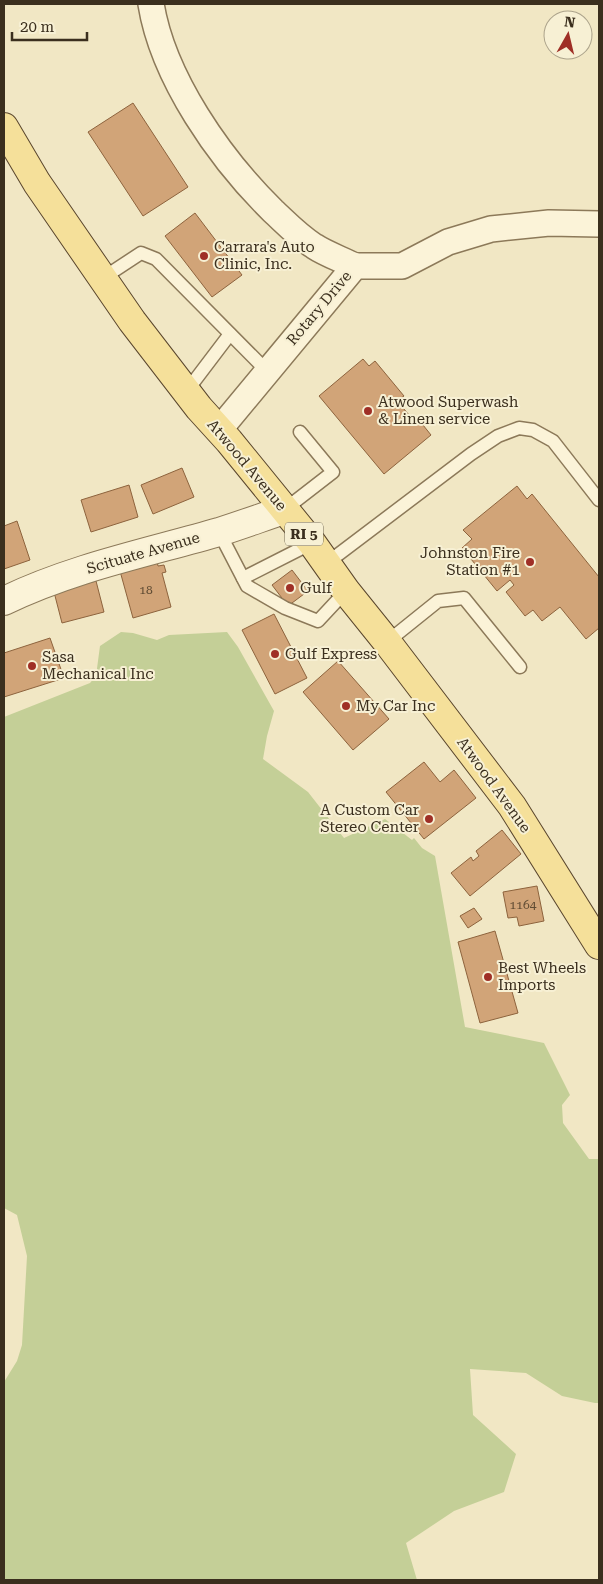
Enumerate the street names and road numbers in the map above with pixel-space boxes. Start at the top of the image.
street label: Rotary Drive [283,267,355,349]
street label: Atwood Avenue [204,416,290,514]
road number: RI 5 [285,522,323,546]
street label: Scituate Avenue [84,528,202,578]
street label: Atwood Avenue [453,734,535,836]

